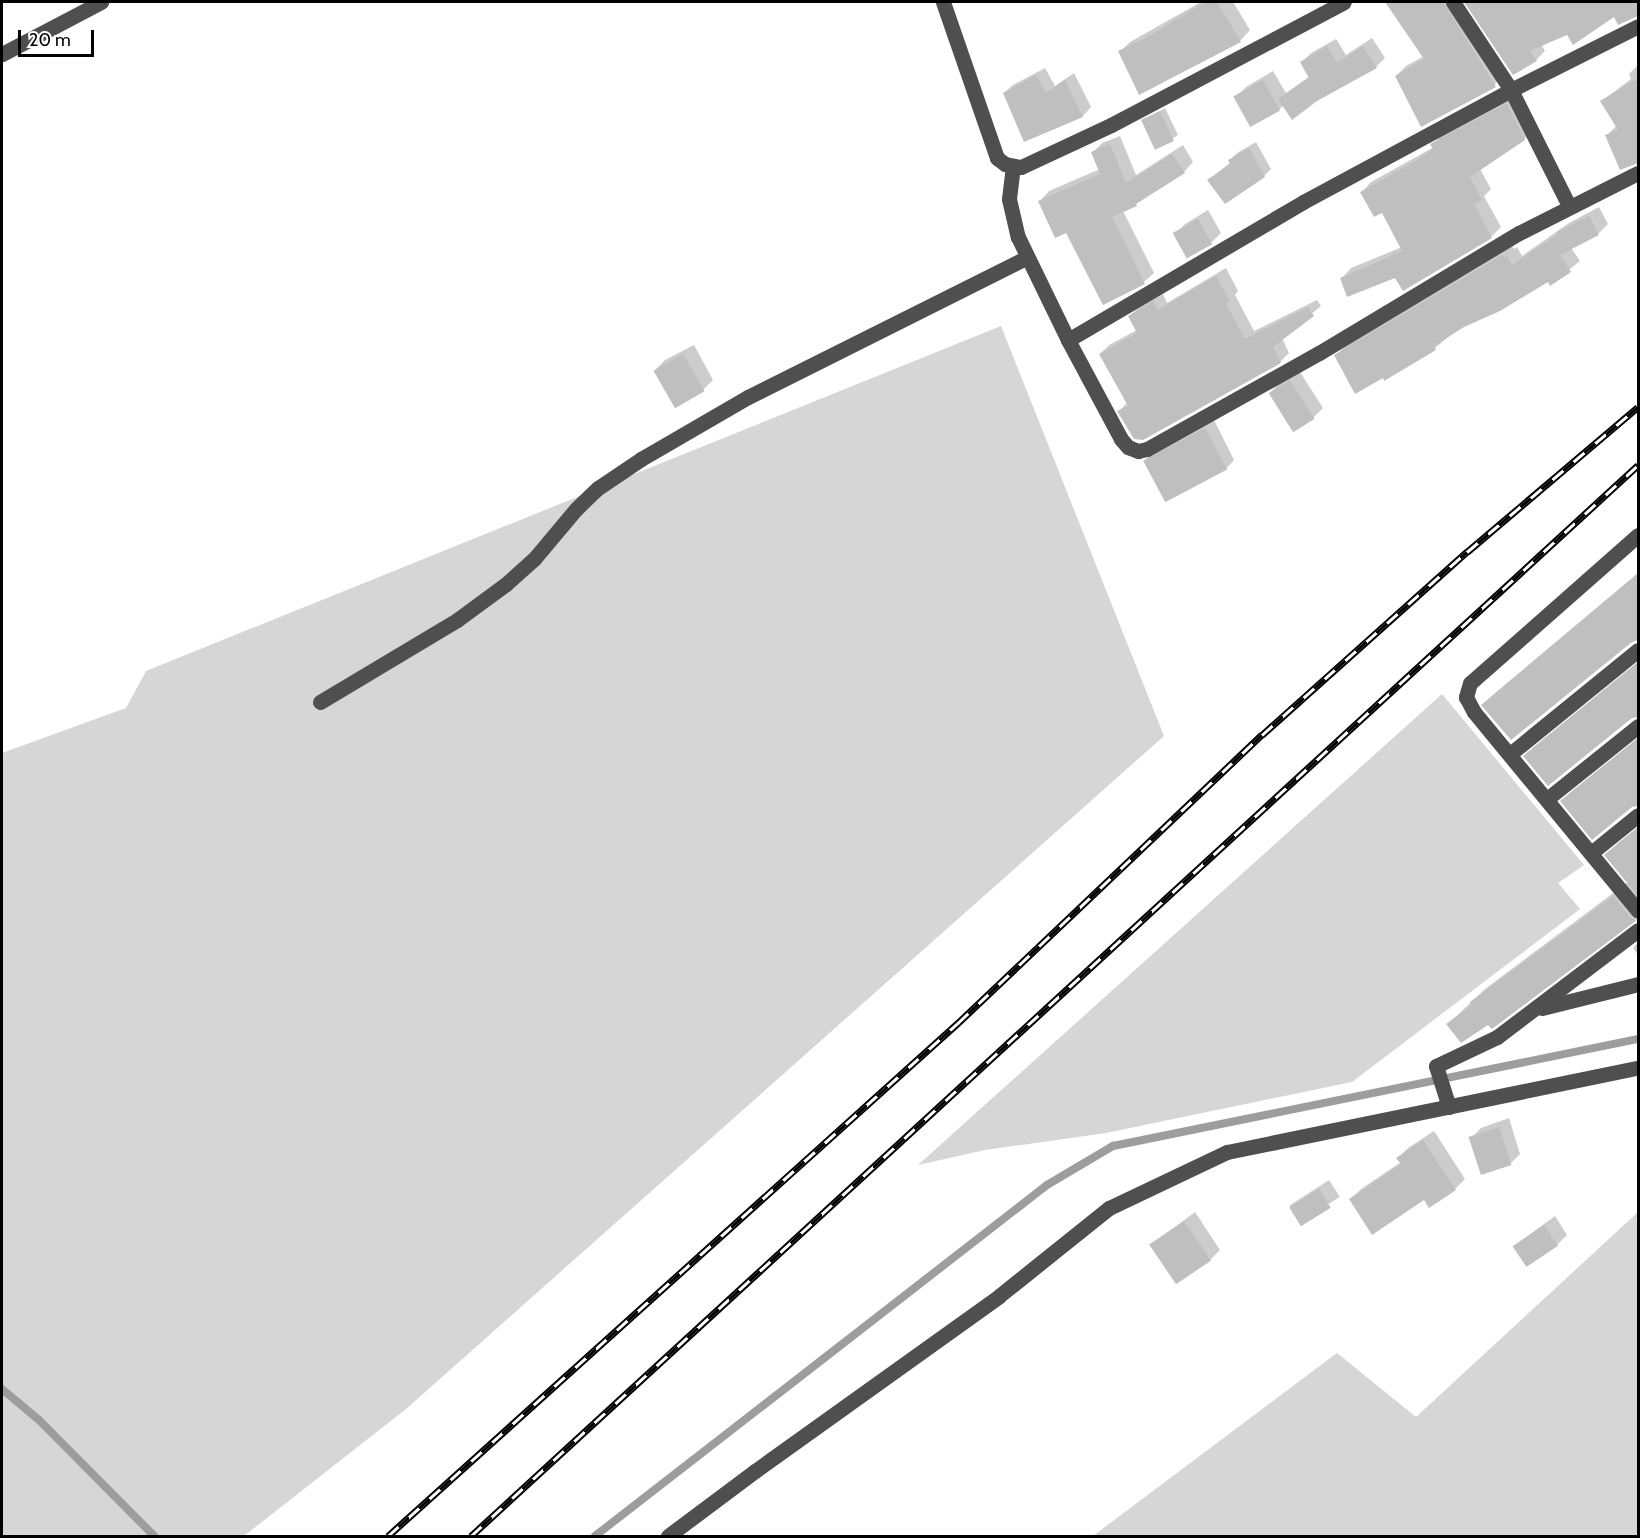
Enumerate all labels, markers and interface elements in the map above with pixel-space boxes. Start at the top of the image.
scale bar [21,18,98,56]
text: 20 m [29,29,71,51]

